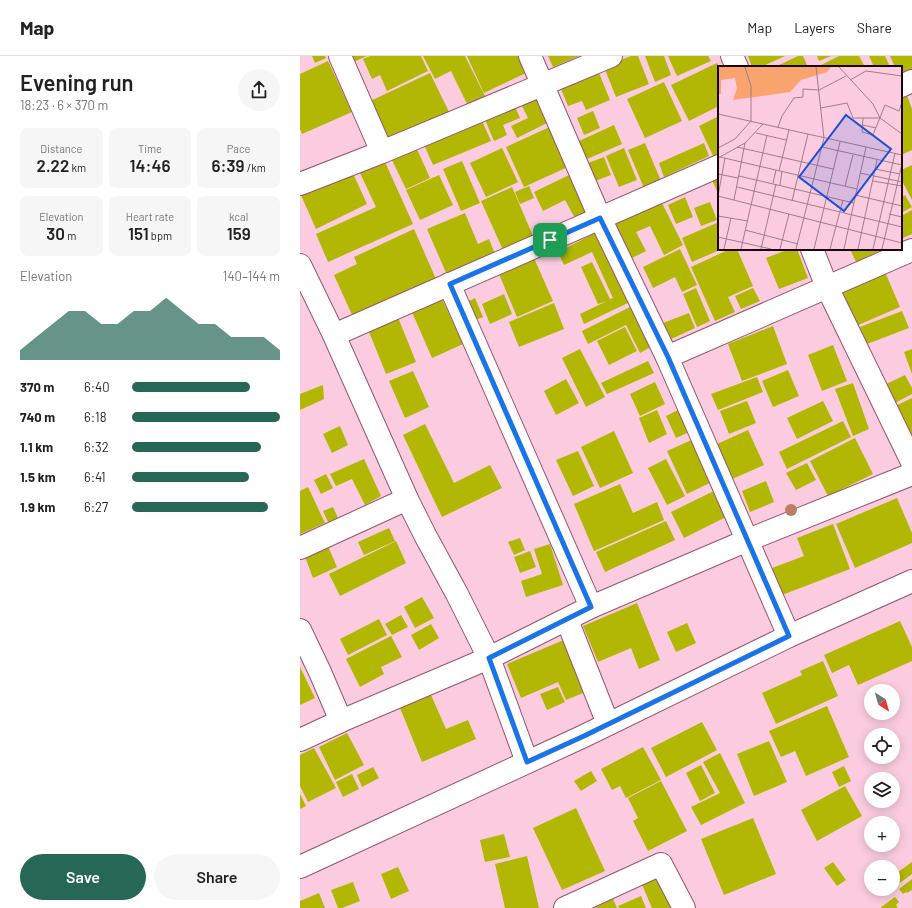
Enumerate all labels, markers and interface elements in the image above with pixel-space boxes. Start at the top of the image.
text: Map [20,16,54,39]
text: Map [747,19,772,36]
text: Layers [794,19,835,36]
text: Share [857,19,892,36]
inset map [718,66,902,250]
text: Evening run [20,69,134,95]
button: share [238,69,280,111]
text: 18:23 · 6 × 370 m [20,97,108,113]
text: Distance [40,142,82,155]
text: Time [138,142,162,155]
text: Pace [227,142,250,155]
text: 2.22 [37,155,69,175]
text: 14:46 [130,155,170,175]
text: 6:39 [212,155,245,175]
text: km [69,161,86,174]
text: /km [245,161,266,174]
text: Elevation [39,210,83,223]
text: Heart rate [126,210,174,223]
text: kcal [229,210,248,223]
text: 30 [46,223,65,243]
text: 151 [128,223,149,243]
text: 159 [227,223,251,243]
pin [533,223,567,257]
text: m [65,229,76,242]
text: bpm [149,229,172,242]
icon: arrive [539,229,561,251]
text: Elevation [20,268,72,284]
text: 140–144 m [223,268,280,284]
text: 370 m [20,379,54,395]
text: 6:40 [84,379,110,395]
text: 740 m [20,409,55,425]
text: 6:18 [84,409,106,425]
text: 1.1 km [20,439,53,455]
text: 6:32 [84,439,109,455]
text: 1.5 km [20,469,56,485]
text: 6:41 [84,469,106,485]
text: 1.9 km [20,499,55,515]
text: 6:27 [84,499,108,515]
north arrow [864,684,900,720]
map controls [864,684,900,896]
button: locate [864,728,900,764]
button: layers [864,772,900,808]
button: + [864,816,900,852]
button: Save [20,854,146,900]
button: Share [154,854,280,900]
button: − [864,860,900,896]

